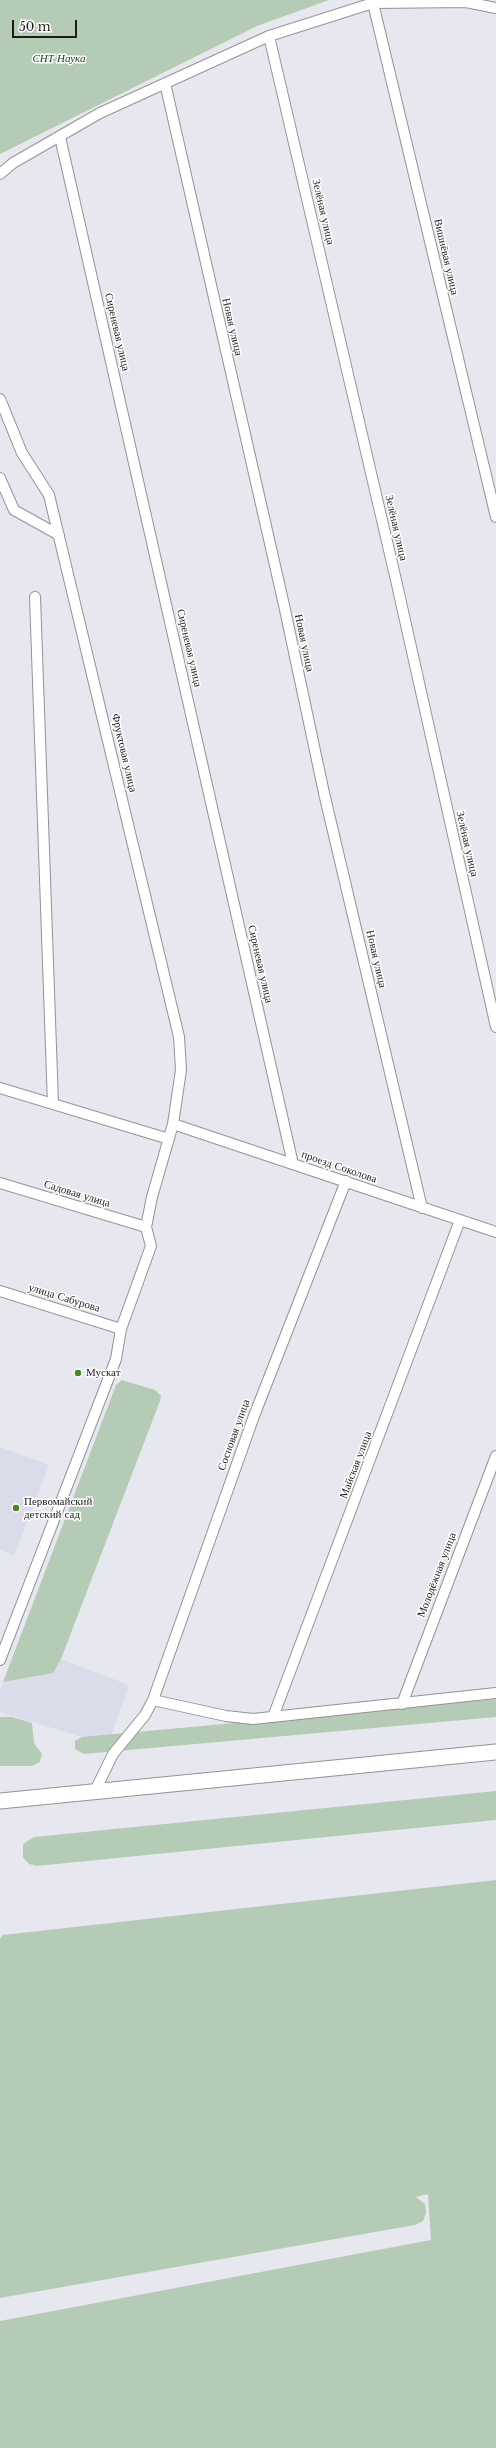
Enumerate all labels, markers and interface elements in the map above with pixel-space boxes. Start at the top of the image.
scale bar [14,12,79,38]
text: 50 m [19,19,51,34]
park label: СНТ Наука [33,52,85,66]
street label: Зелёная улица [309,178,337,246]
street label: Вишнёвая улица [431,218,461,296]
street label: Сиреневая улица [102,292,132,372]
street label: Новая улица [219,297,245,357]
street label: Зелёная улица [382,494,410,562]
street label: Сиреневая улица [174,608,204,688]
street label: Новая улица [291,613,317,673]
street label: Фруктовая улица [109,712,139,794]
street label: Зелёная улица [453,810,481,878]
street label: Сиреневая улица [245,924,275,1004]
street label: Новая улица [363,929,389,989]
street label: проезд Соколова [300,1148,378,1186]
street label: Садовая улица [42,1178,112,1210]
street label: улица Сабурова [27,1281,101,1315]
place label: Мускат [86,1366,120,1380]
marker: Мускат [73,1368,83,1378]
street label: Сосновая улица [215,1398,253,1472]
street label: Майская улица [337,1430,375,1500]
place label: Первомайский детский сад [24,1495,92,1521]
marker: Первомайский детский сад [11,1503,21,1513]
street label: Молодёжная улица [415,1531,459,1619]

